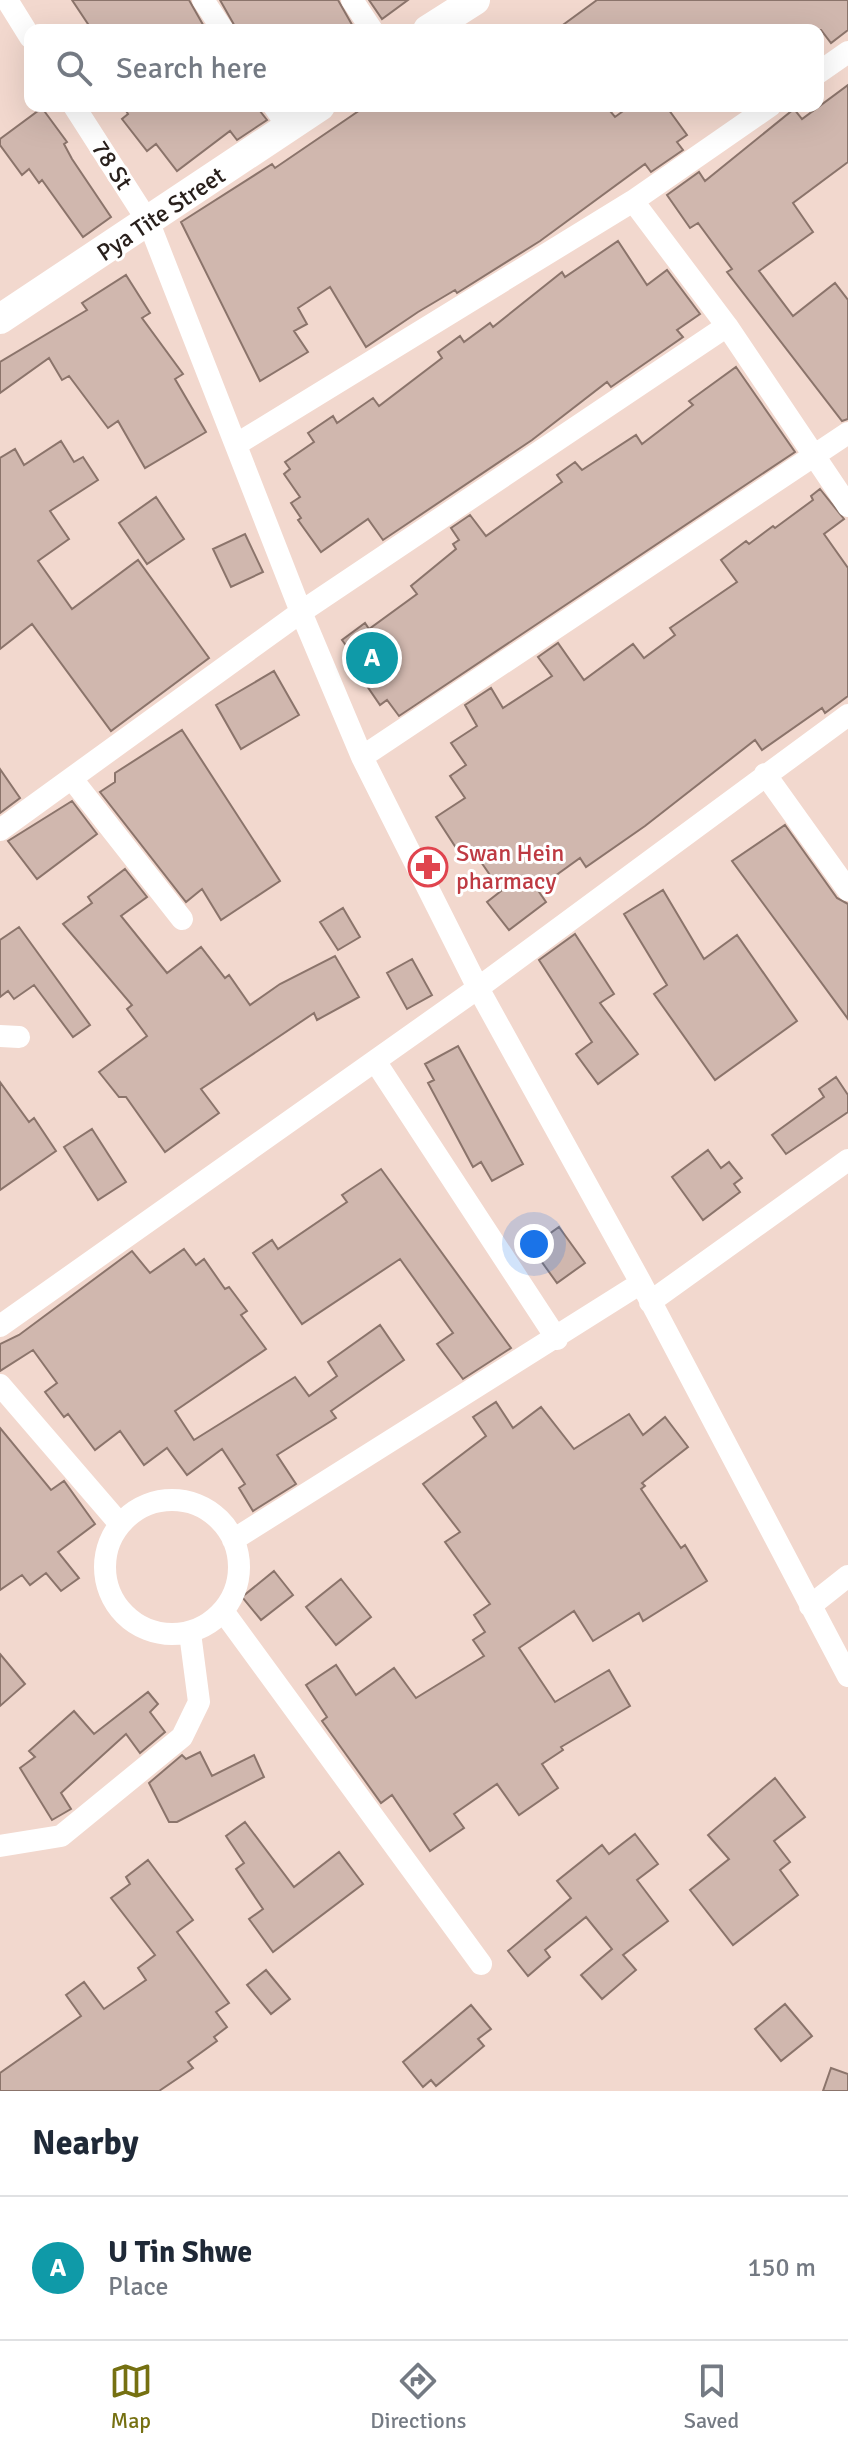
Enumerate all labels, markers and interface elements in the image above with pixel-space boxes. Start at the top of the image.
search box [24,24,824,112]
icon: search [52,46,96,90]
text: Search here [116,50,267,87]
street label: 78 St [85,135,139,195]
street label: Pya Tite Street [91,160,231,268]
pin: A [346,628,398,688]
place label: Swan Hein pharmacy [456,838,564,896]
pharmacy icon: Swan Hein pharmacy [407,846,449,888]
your location [514,1224,554,1264]
text: Nearby [32,2122,139,2164]
text: U Tin Shwe [108,2234,252,2271]
text: A [50,2252,66,2284]
text: 150 m [747,2252,816,2284]
text: Place [108,2271,169,2303]
tab: Map [109,2359,153,2434]
tab: Directions [370,2359,466,2434]
tab: Saved [684,2359,739,2434]

